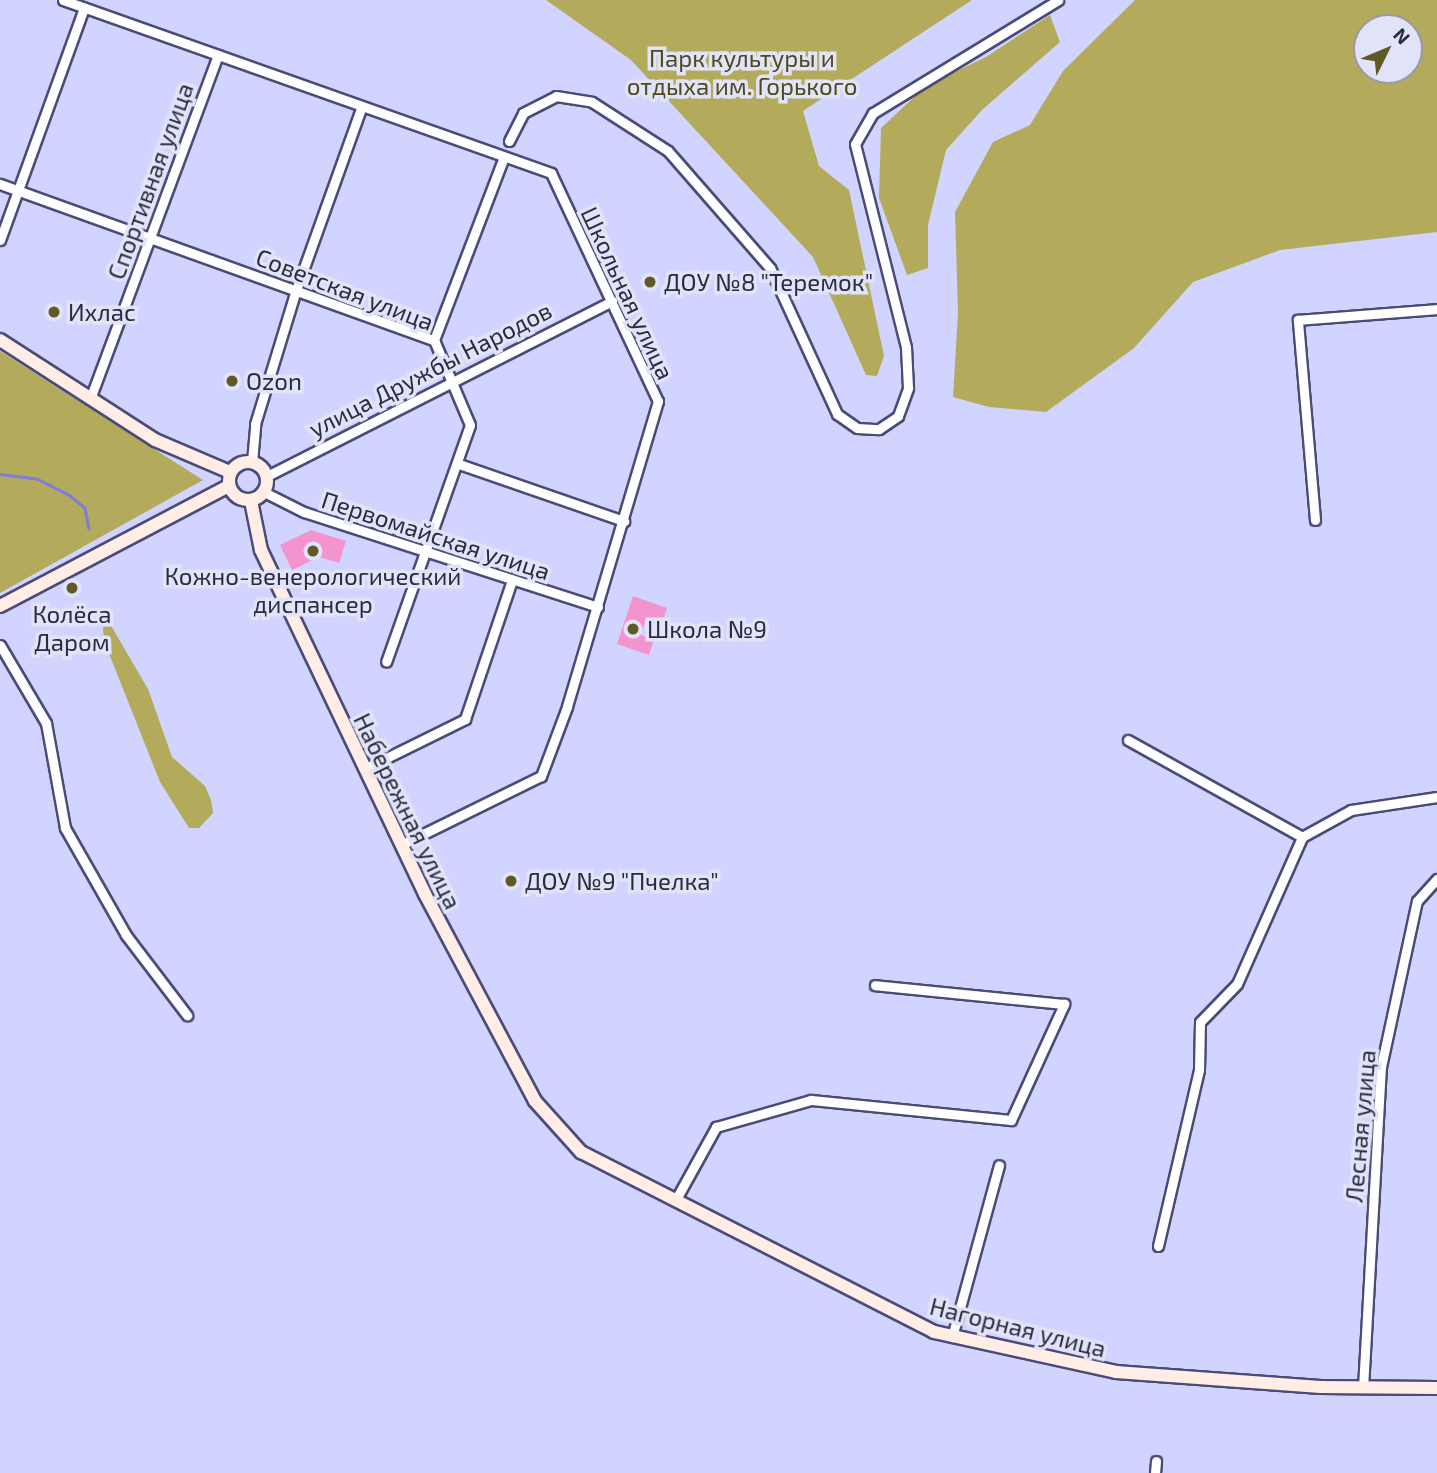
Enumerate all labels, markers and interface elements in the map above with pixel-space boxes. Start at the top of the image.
north arrow [1353,14,1423,84]
text: N [1389,23,1415,49]
park label: Парк культуры и отдыха им. Горького [627,44,857,100]
street label: Спортивная улица [101,79,199,283]
street label: Школьная улица [575,202,681,384]
street label: Советская улица [252,242,438,336]
place label: ДОУ №8 "Теремок" [664,268,873,296]
marker: ДОУ №8 "Теремок" [642,274,658,290]
street label: улица Дружбы Народов [304,295,556,443]
place label: Ихлас [68,298,136,326]
marker: Ихлас [46,304,62,320]
place label: Ozon [246,367,302,395]
marker: Ozon [224,373,240,389]
street label: Первомайская улица [318,484,554,586]
marker: Кожно-венерологический диспансер [305,543,321,559]
place label: Кожно-венерологический диспансер [165,562,461,618]
marker: Колёса Даром [64,580,80,596]
place label: Колёса Даром [32,600,112,656]
place label: Школа №9 [647,615,767,643]
marker: Школа №9 [625,621,641,637]
street label: Набережная улица [348,708,468,914]
place label: ДОУ №9 "Пчелка" [525,867,719,895]
marker: ДОУ №9 "Пчелка" [503,873,519,889]
street label: Лесная улица [1339,1049,1381,1203]
street label: Нагорная улица [927,1291,1109,1363]

